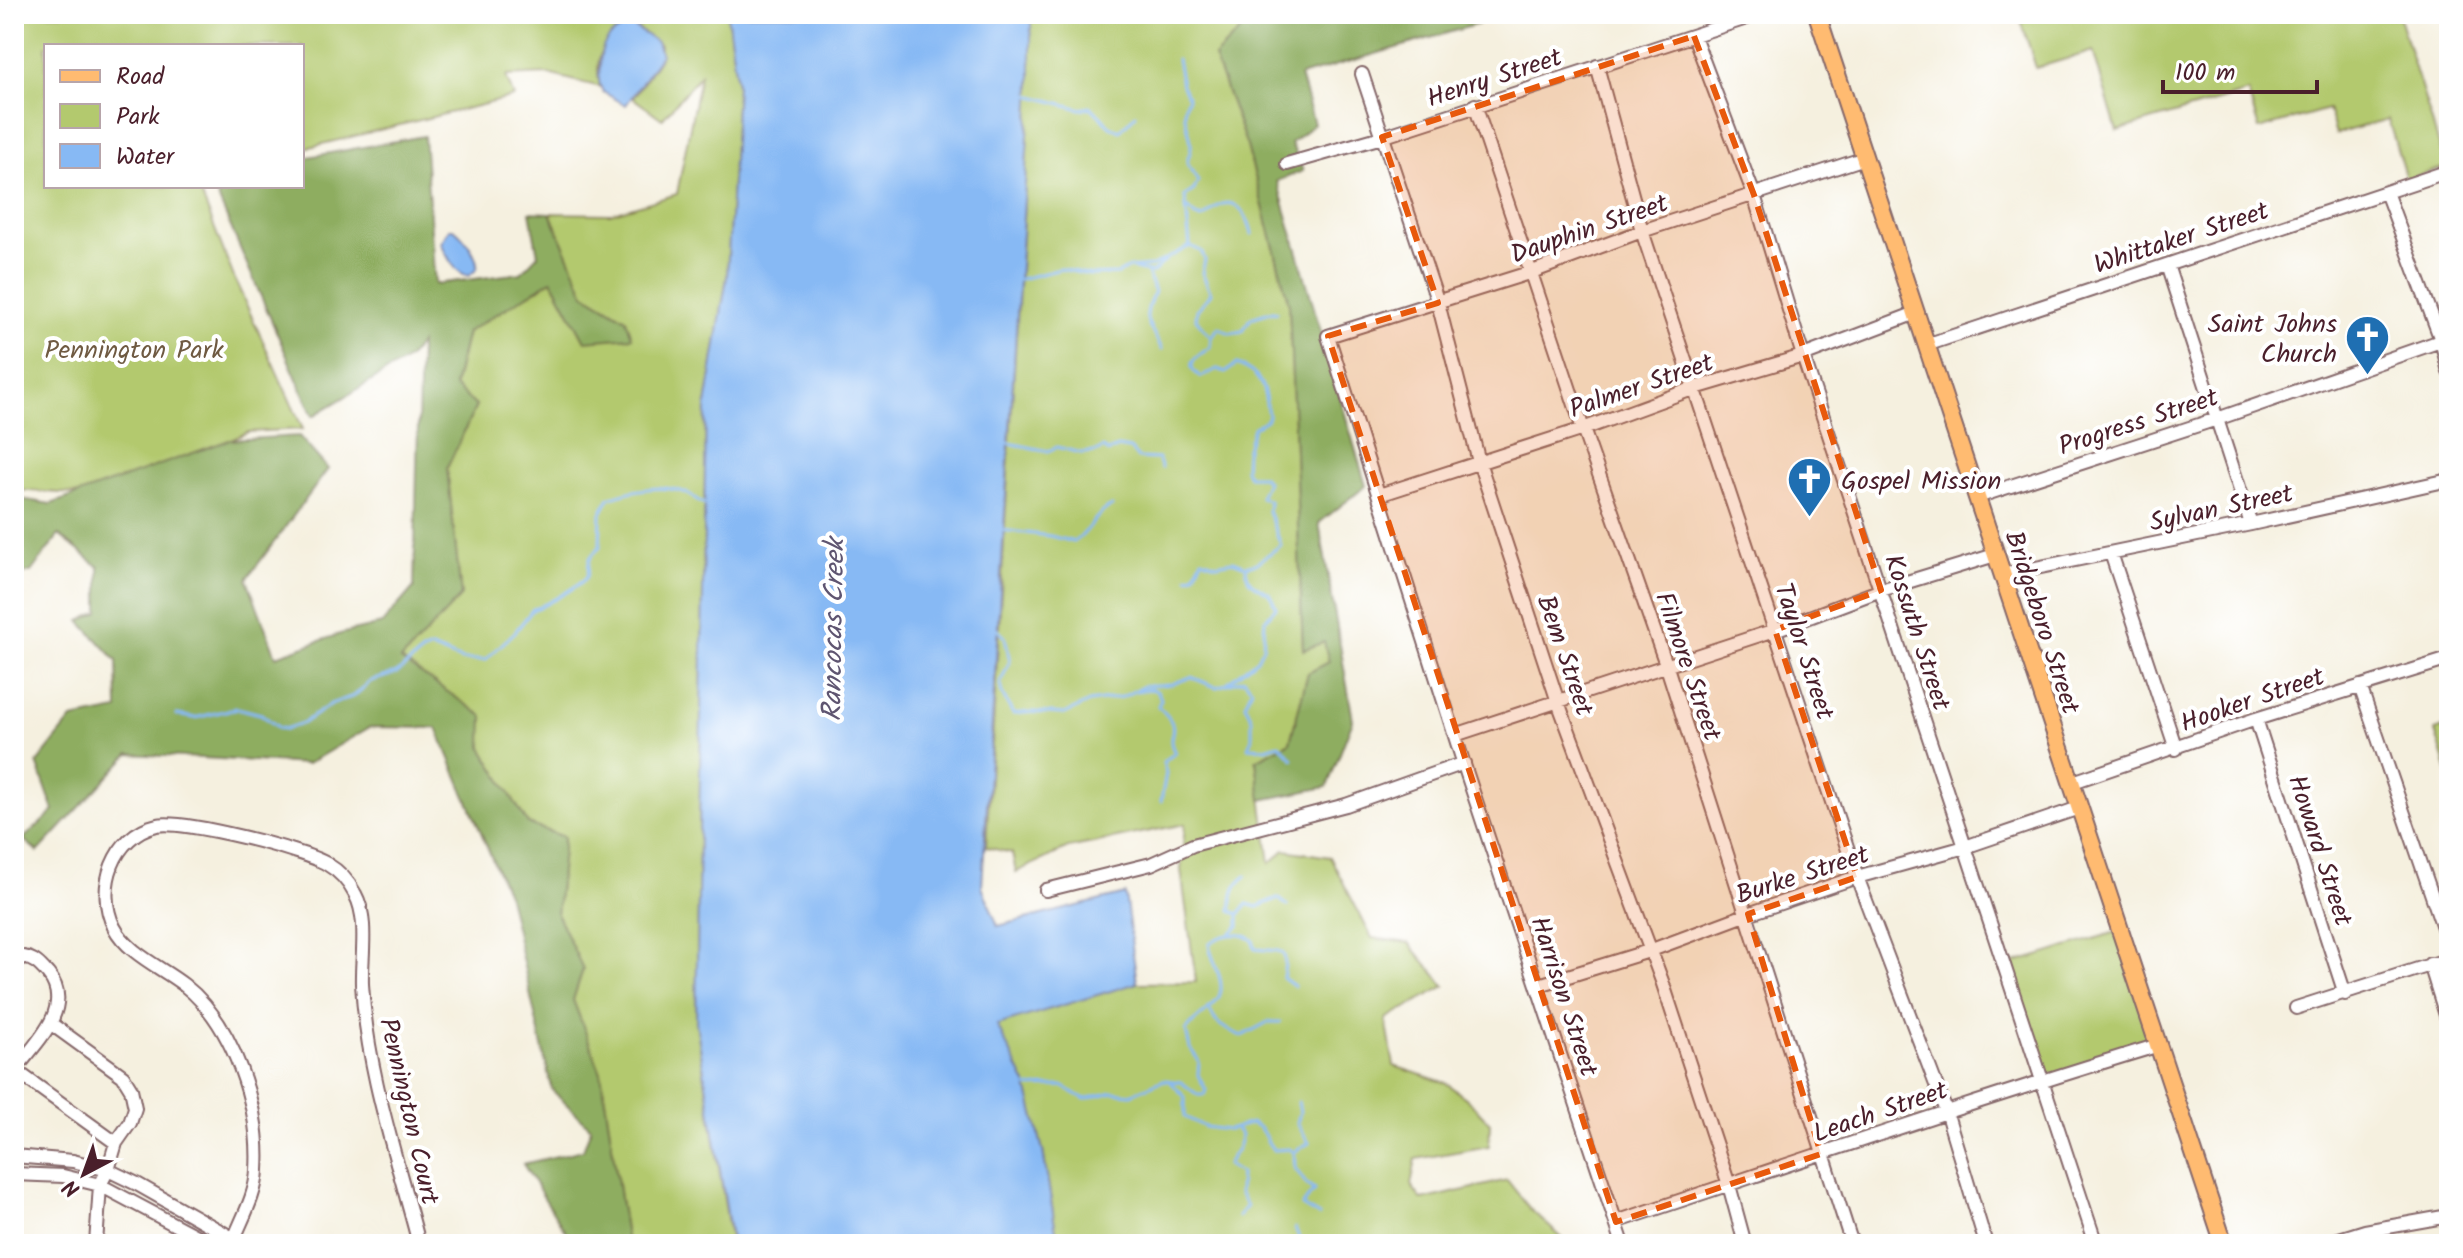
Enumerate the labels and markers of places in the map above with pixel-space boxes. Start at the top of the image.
place label: Saint Johns Church [2208,304,2337,376]
church icon: Saint Johns Church [2344,314,2392,377]
church icon: Gospel Mission [1786,456,1834,519]
place label: Gospel Mission [1841,461,2001,503]

